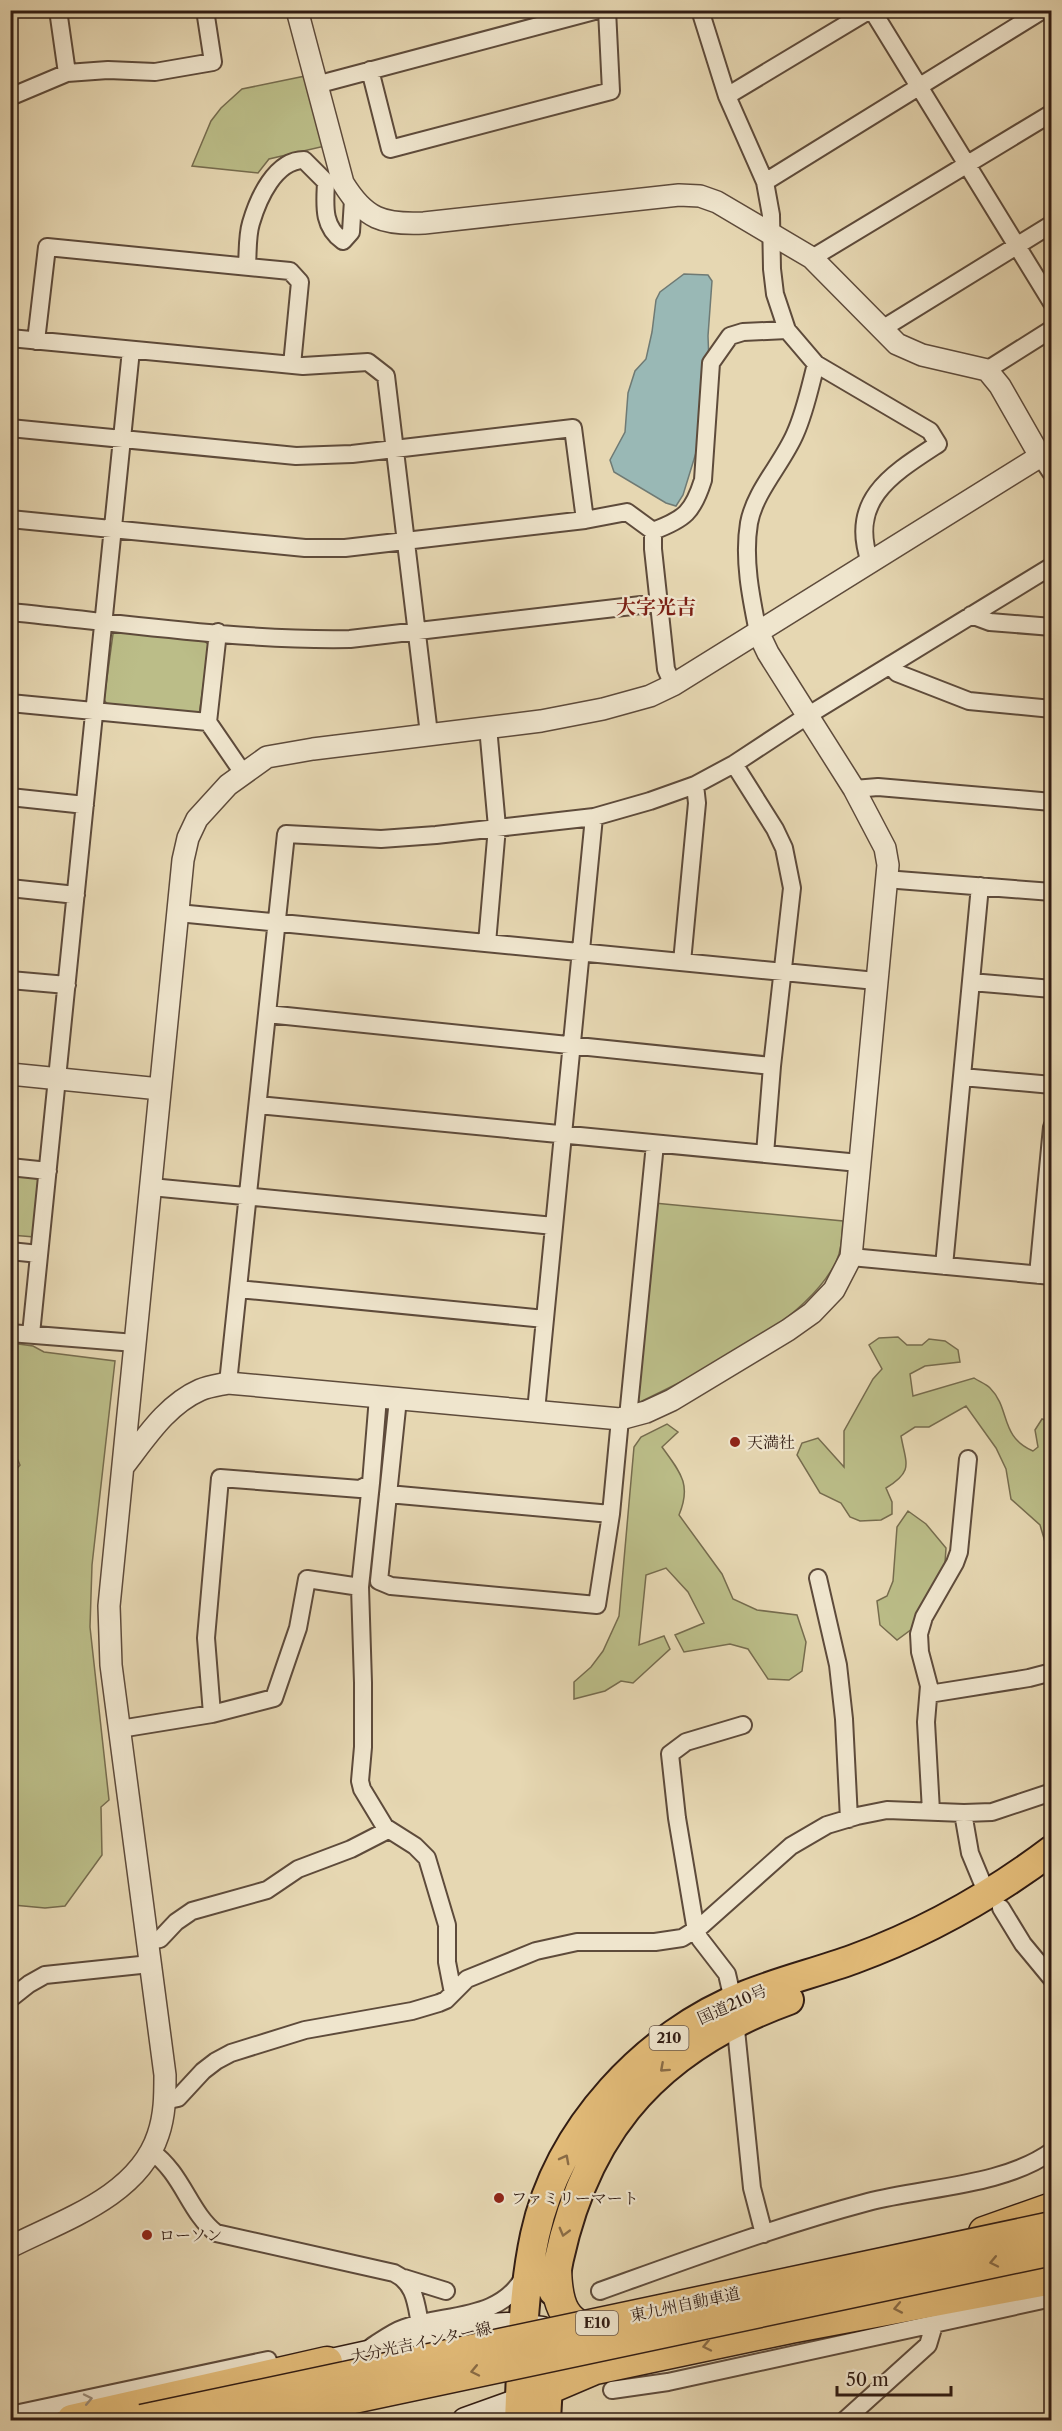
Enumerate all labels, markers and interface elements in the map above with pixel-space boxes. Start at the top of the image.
district label: 大字光吉 [616,595,696,619]
place label: 天満社 [747,1432,795,1452]
marker: 天満社 [728,1435,742,1449]
street label: 国道210号 [694,1980,770,2028]
road number: 210 [650,2026,688,2050]
one-way arrow [661,2061,671,2072]
one-way arrow [558,2154,569,2165]
place label: ファミリーマート [511,2188,639,2208]
marker: ファミリーマート [492,2191,506,2205]
place label: ローソン [159,2225,222,2245]
one-way arrow [559,2227,572,2237]
marker: ローソン [140,2228,154,2242]
one-way arrow [990,2255,1000,2268]
street label: 東九州自動車道 [628,2283,742,2325]
one-way arrow [893,2301,903,2314]
road number: E10 [576,2311,618,2335]
street label: 大分光吉インター線 [349,2317,493,2367]
one-way arrow [702,2338,712,2351]
scale bar [837,2359,951,2397]
one-way arrow [470,2364,480,2377]
text: 50 m [846,2369,889,2391]
one-way arrow [83,2393,93,2406]

